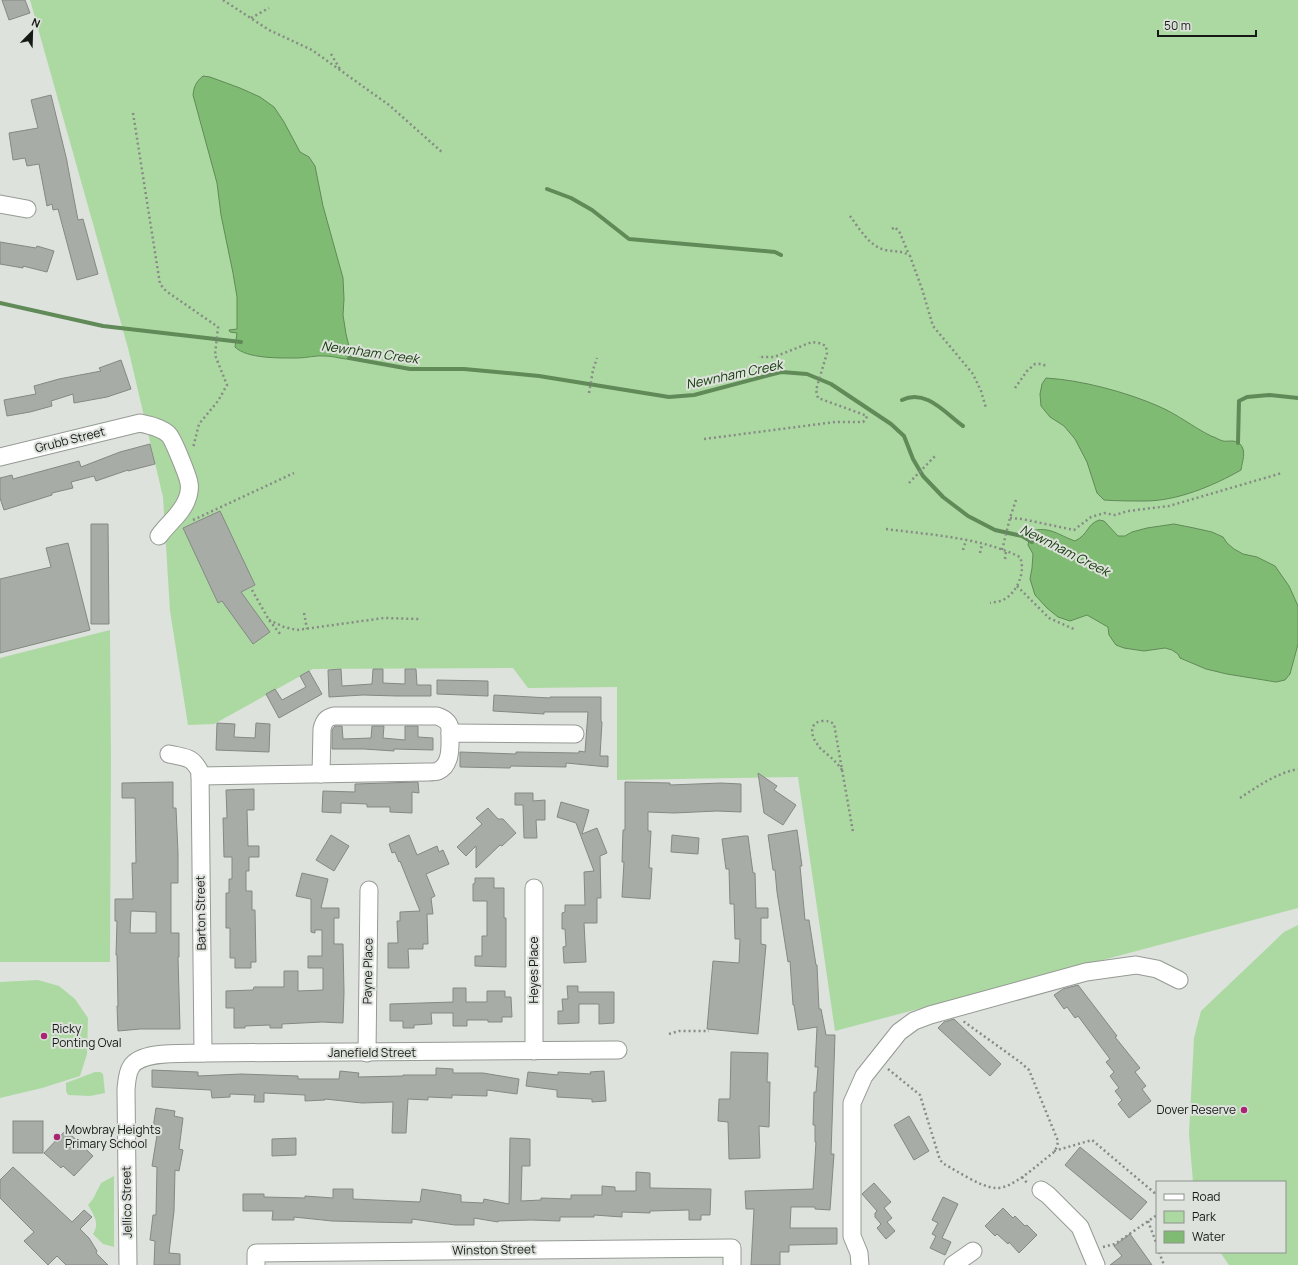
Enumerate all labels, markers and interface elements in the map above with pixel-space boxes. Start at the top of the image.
north arrow [12,12,52,52]
scale bar [1158,12,1256,38]
text: N [30,14,43,31]
text: 50 m [1164,17,1191,34]
water label: Newnham Creek [320,336,422,368]
water label: Newnham Creek [684,354,786,393]
street label: Grubb Street [33,423,107,456]
water label: Newnham Creek [1017,520,1115,581]
street label: Barton Street [191,875,210,951]
street label: Heyes Place [525,936,542,1004]
street label: Payne Place [358,938,377,1004]
place label: Ricky Ponting Oval [52,1020,122,1051]
marker: Ricky Ponting Oval [39,1031,49,1041]
street label: Janefield Street [328,1044,416,1061]
place label: Dover Reserve [1156,1101,1236,1118]
marker: Dover Reserve [1239,1105,1249,1115]
place label: Mowbray Heights Primary School [65,1121,161,1152]
marker: Mowbray Heights Primary School [52,1132,62,1142]
street label: Jellico Street [117,1166,136,1238]
legend [1156,1181,1286,1253]
text: Road [1192,1188,1220,1205]
text: Park [1192,1208,1217,1225]
text: Water [1192,1228,1226,1245]
street label: Winston Street [452,1240,536,1259]

